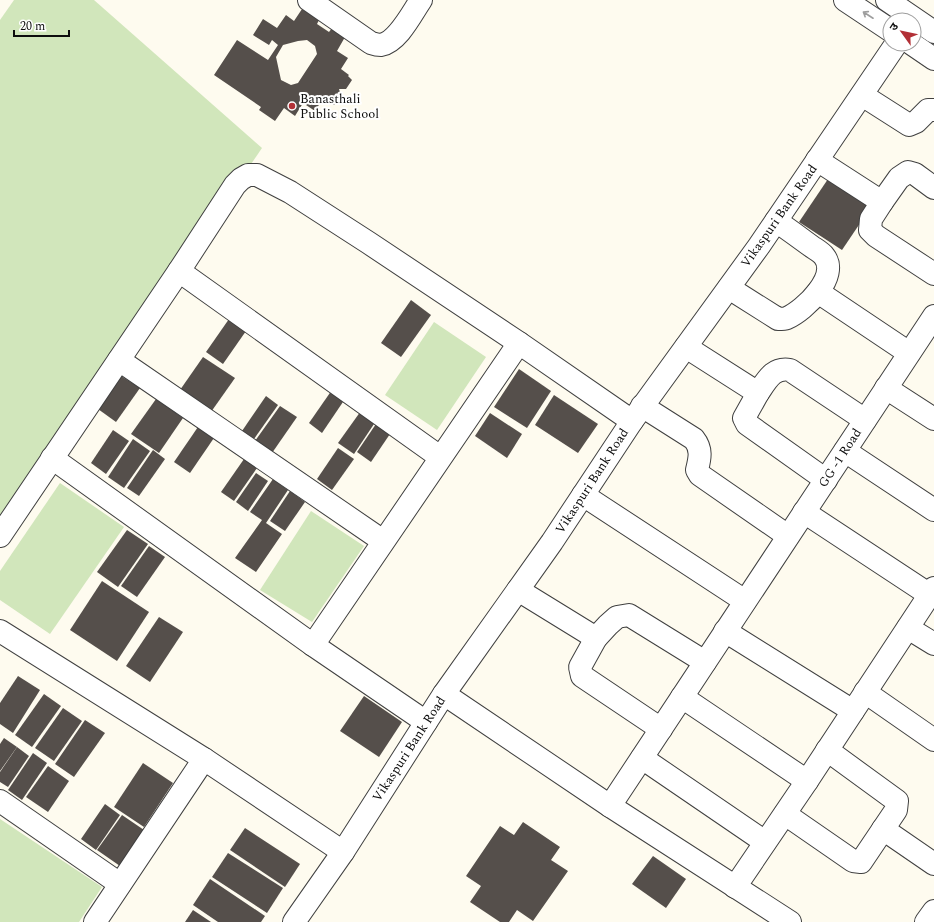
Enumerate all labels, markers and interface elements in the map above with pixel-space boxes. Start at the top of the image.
one-way arrow [862,11,873,19]
scale bar [14,12,69,38]
north arrow [882,12,922,52]
text: 20 m [20,17,45,36]
text: उ [885,19,903,34]
place label: Banasthali Public School [300,89,379,124]
marker: Banasthali Public School [287,101,297,111]
street label: Vikaspuri Bank Road [736,160,822,272]
street label: Vikaspuri Bank Road [550,424,634,538]
street label: GG -1 Road [813,424,867,492]
street label: Vikaspuri Bank Road [367,692,451,806]

